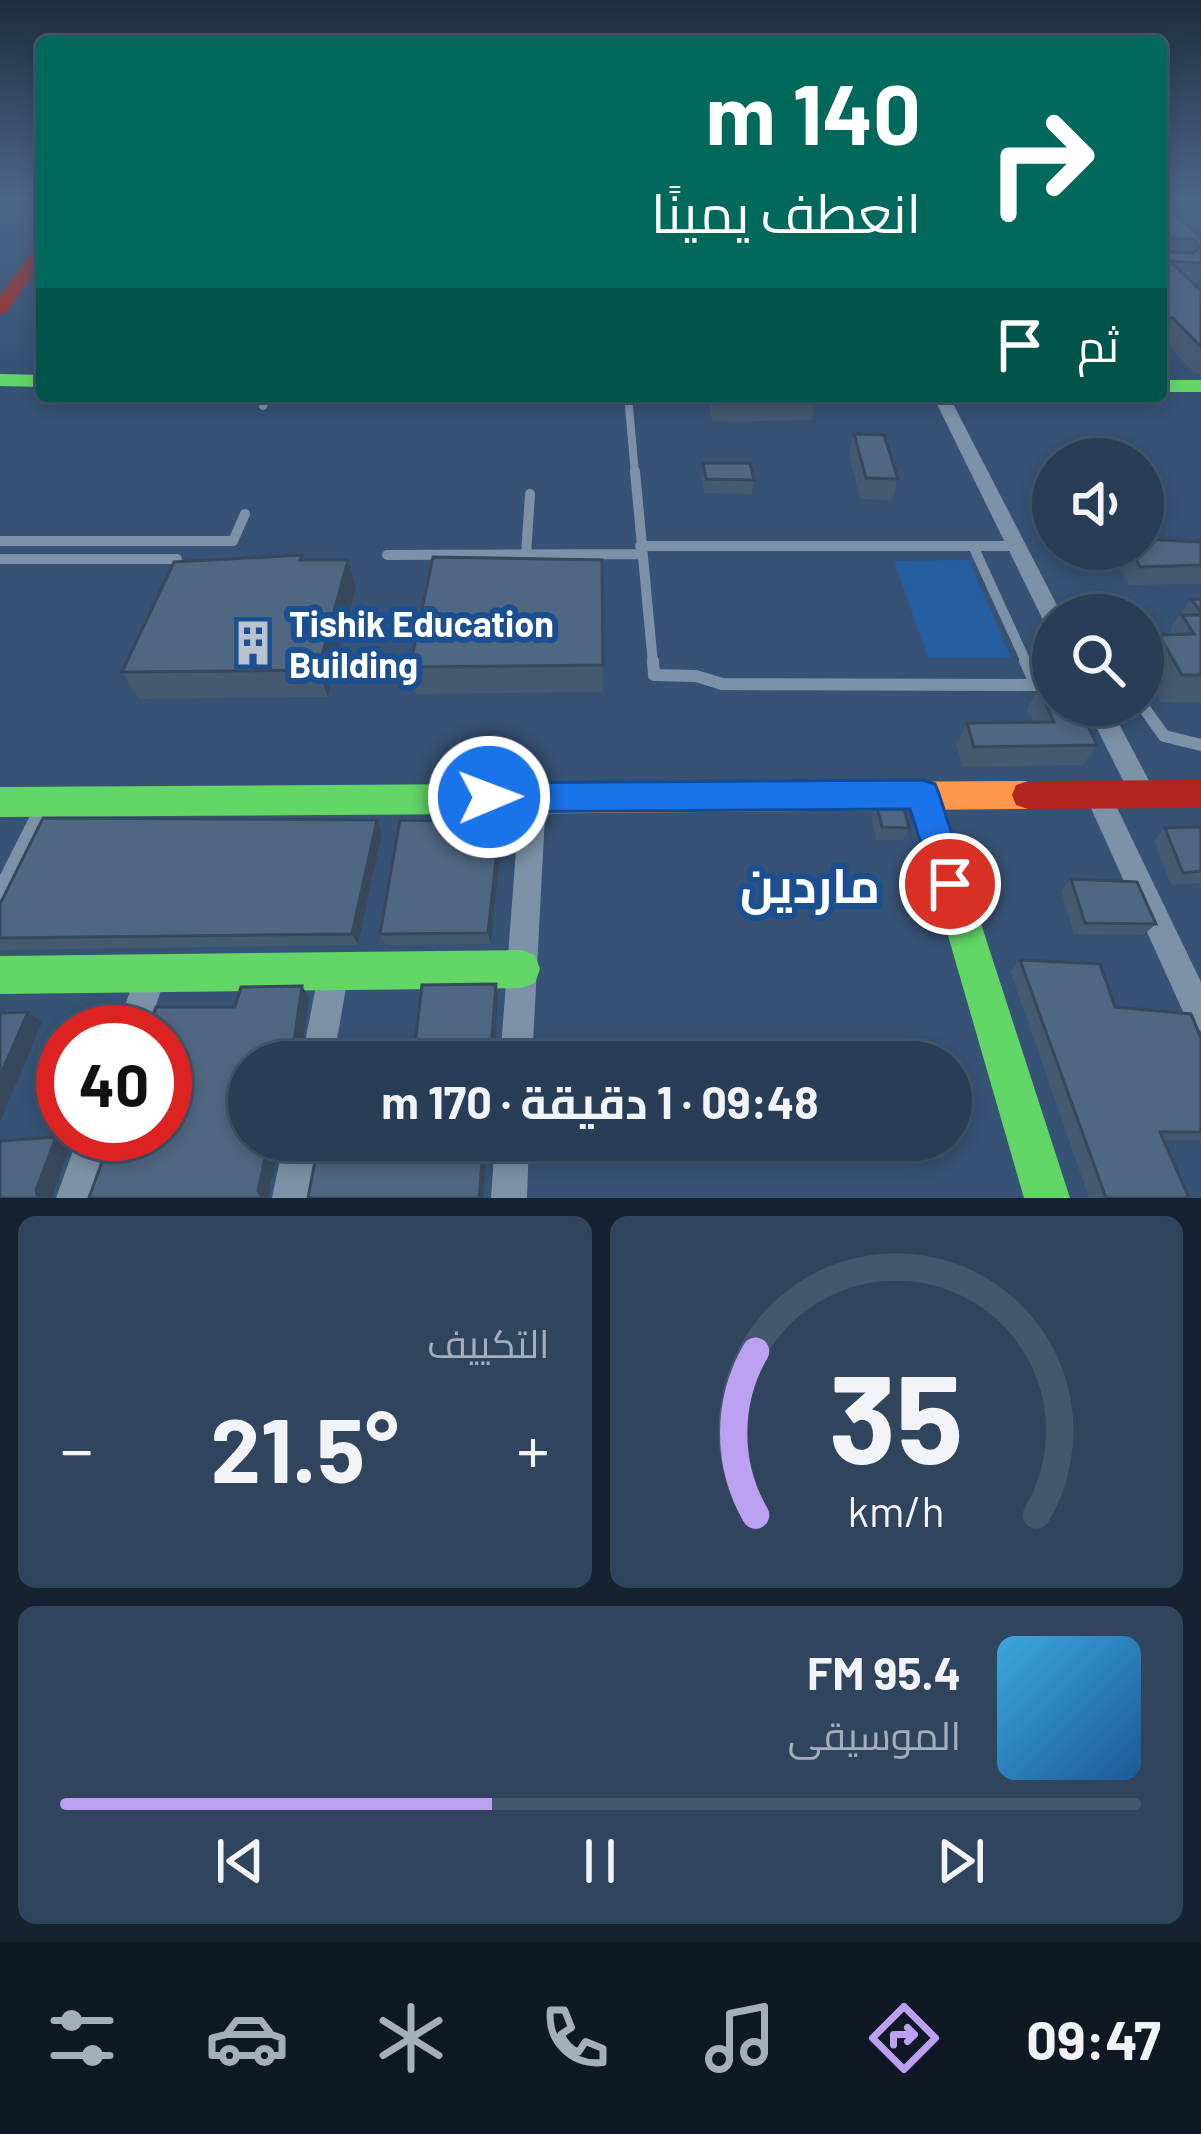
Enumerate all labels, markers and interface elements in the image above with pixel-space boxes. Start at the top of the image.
text: 140 m [706,61,921,162]
icon: right [963,84,1119,240]
text: انعطف يمينًا [651,179,921,244]
icon: arrive [987,312,1053,378]
text: ثم [1077,317,1119,371]
map controls [1032,438,1164,726]
button: sound [1032,438,1164,570]
button: search [1032,594,1164,726]
place label: Tishik Education Building [289,601,554,685]
building icon: Tishik Education Building [228,618,278,668]
position arrow [426,734,552,860]
pin [899,833,1001,935]
icon: arrive [917,851,983,917]
district label: ماردین [740,855,880,915]
speed limit sign: 40 [36,1005,192,1161]
text: 09:48 · 1 دقيقة · 170 m [381,1074,819,1128]
text: التكييف [427,1319,550,1366]
text: 35 [829,1339,964,1489]
text: 21.5° [211,1393,399,1501]
text: − [60,1408,93,1487]
text: + [517,1408,550,1487]
text: km/h [848,1484,945,1536]
text: 95.4 FM [807,1645,961,1699]
text: الموسيقى [788,1711,961,1758]
icon: previous [207,1828,273,1894]
icon: pause [567,1828,633,1894]
icon: next [928,1828,994,1894]
icon: filters [40,1996,124,2080]
icon: car [205,1996,289,2080]
icon: climate [369,1996,453,2080]
icon: phone [533,1996,617,2080]
icon: music [698,1996,782,2080]
icon: directions [862,1996,946,2080]
text: 09:47 [1026,2006,1161,2071]

